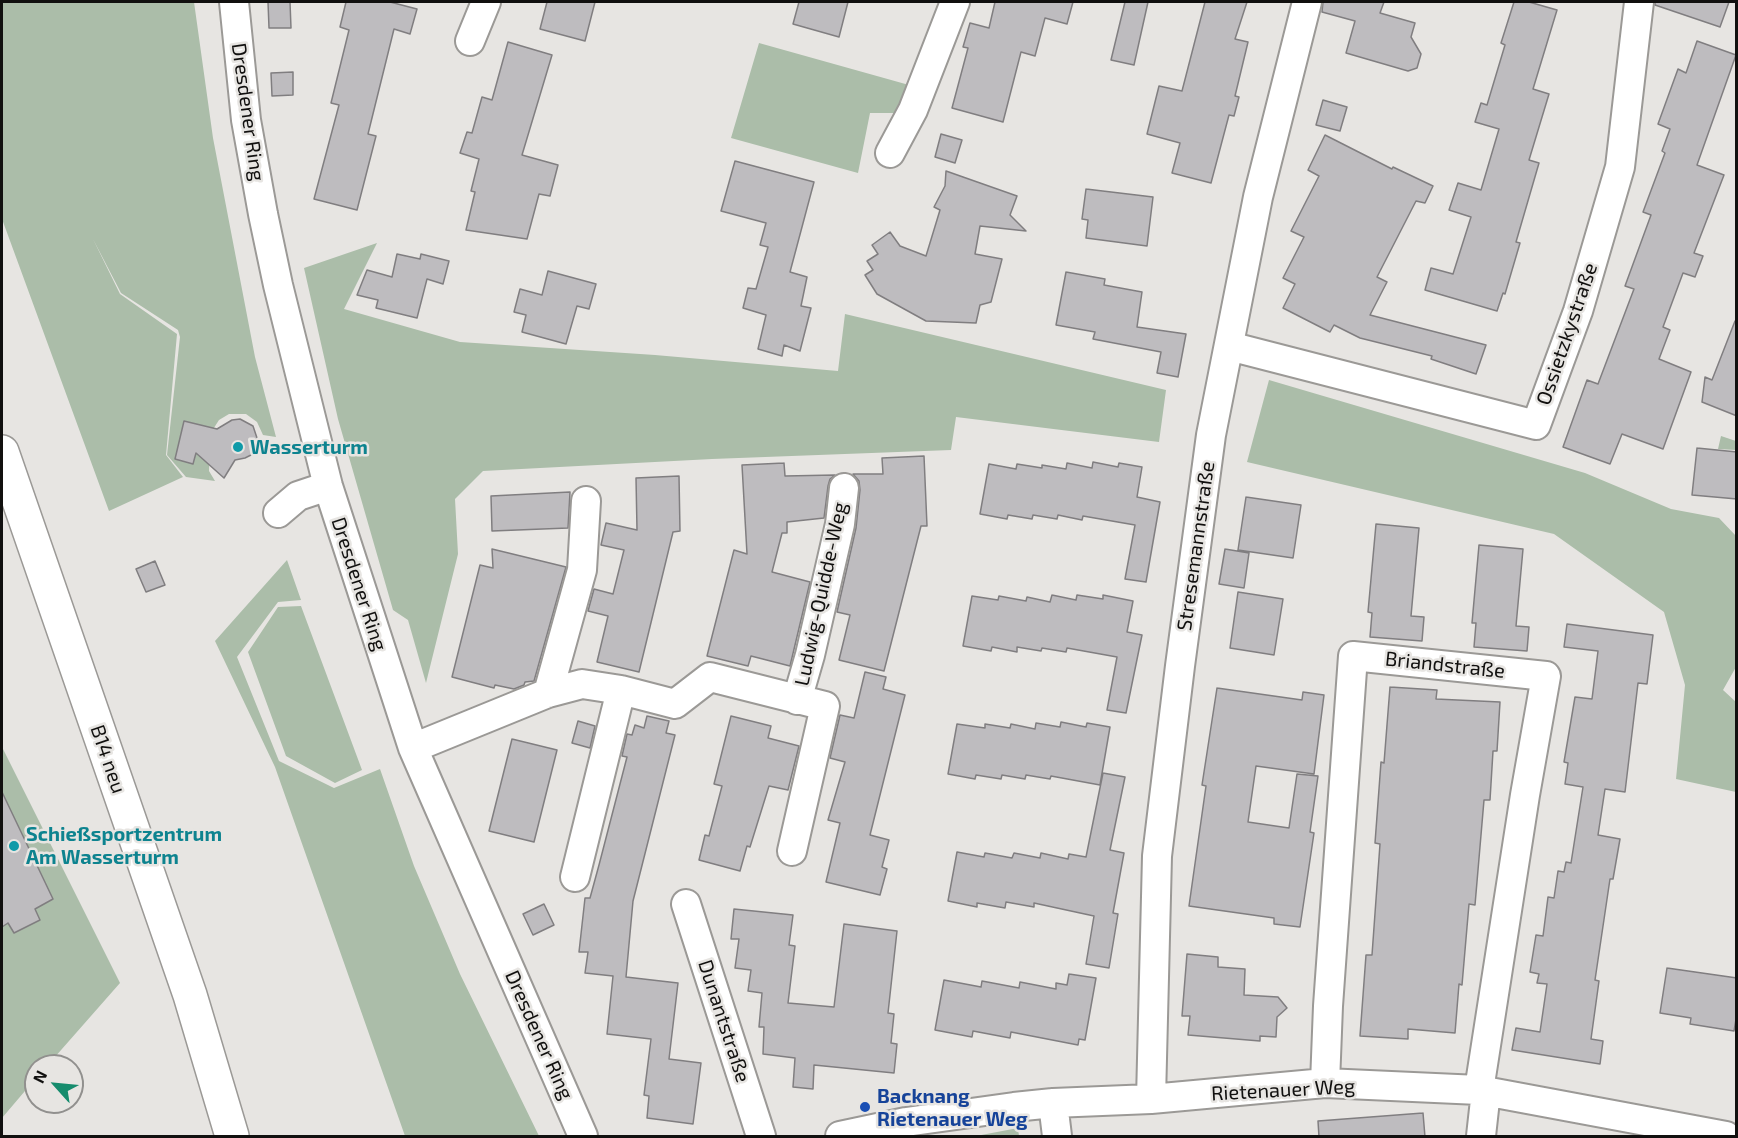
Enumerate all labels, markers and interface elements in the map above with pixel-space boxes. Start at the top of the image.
street label: Dresdener Ring [226,41,270,183]
street label: Ossietzkystraße [1531,260,1603,408]
place label: Wasserturm [250,435,368,459]
marker: Wasserturm [231,440,245,454]
street label: Stresemannstraße [1172,460,1220,632]
street label: Ludwig-Quidde-Weg [790,500,852,688]
street label: Dresdener Ring [326,514,392,654]
street label: Briandstraße [1384,647,1506,683]
street label: B14 neu [85,722,131,796]
place label: Schießsportzentrum Am Wasserturm [26,822,222,869]
marker: Schießsportzentrum Am Wasserturm [7,839,21,853]
street label: Dunantstraße [693,957,755,1085]
street label: Dresdener Ring [500,967,578,1103]
north arrow [24,1054,84,1114]
text: N [28,1067,50,1086]
street label: Rietenauer Weg [1210,1074,1356,1106]
place label: Backnang Rietenauer Weg [877,1084,1028,1131]
marker: Backnang Rietenauer Weg [858,1100,872,1114]

